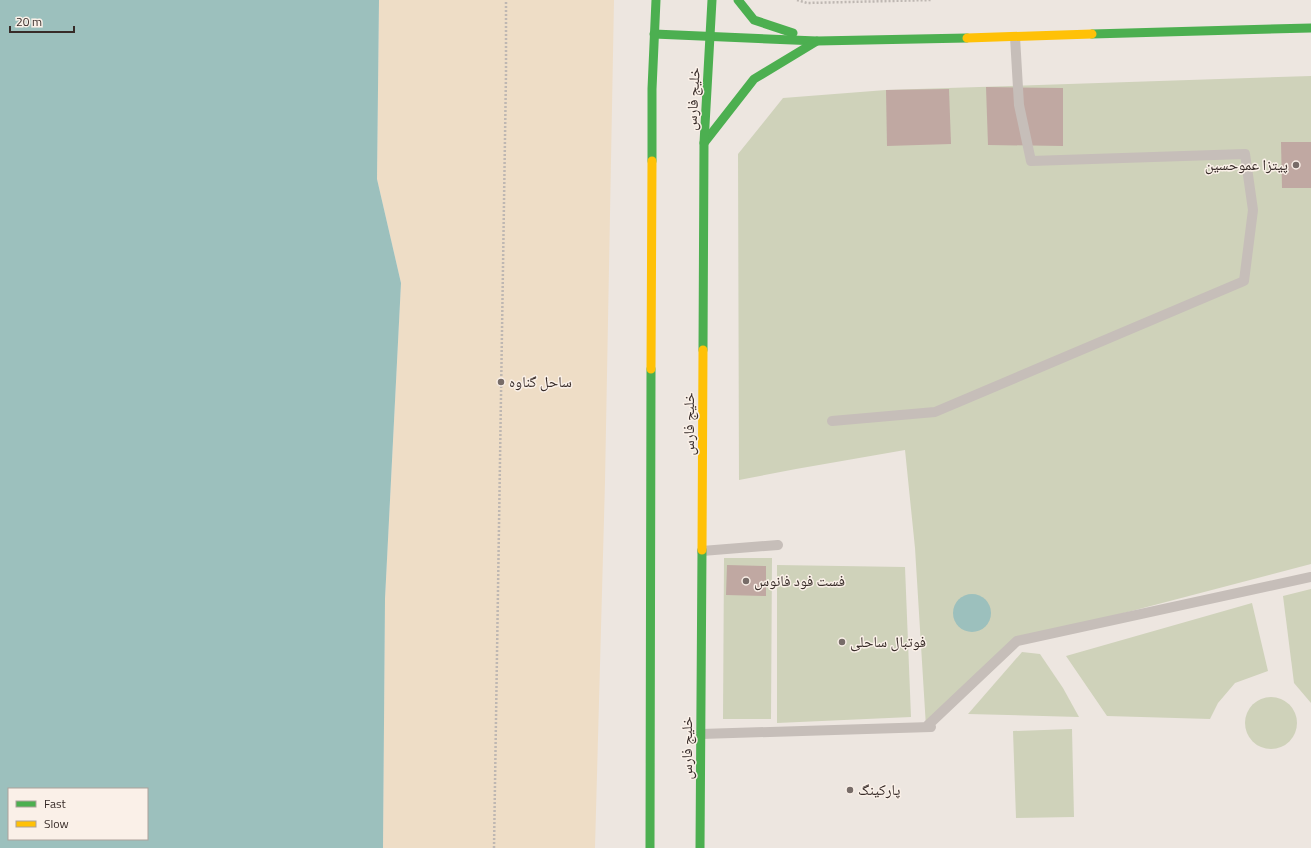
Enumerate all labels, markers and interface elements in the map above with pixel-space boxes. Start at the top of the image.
scale bar [10,8,74,34]
text: 20 m [16,12,42,31]
street label: خلیج فارس [679,66,706,131]
place label: پیتزا عموحسین [1205,153,1288,176]
marker: پیتزا عموحسین [1291,160,1301,170]
place label: ساحل گناوه [509,370,572,393]
marker: ساحل گناوه [496,377,506,387]
street label: خلیج فارس [677,392,700,456]
place label: فست فود فانوس [754,569,845,592]
marker: فست فود فانوس [741,576,751,586]
place label: فوتبال ساحلی [850,630,926,653]
marker: فوتبال ساحلی [837,637,847,647]
street label: خلیج فارس [675,716,698,780]
place label: پارکینگ [858,778,900,801]
marker: پارکینگ [845,785,855,795]
legend [8,788,148,840]
text: Fast [44,794,67,813]
text: Slow [44,814,69,833]

